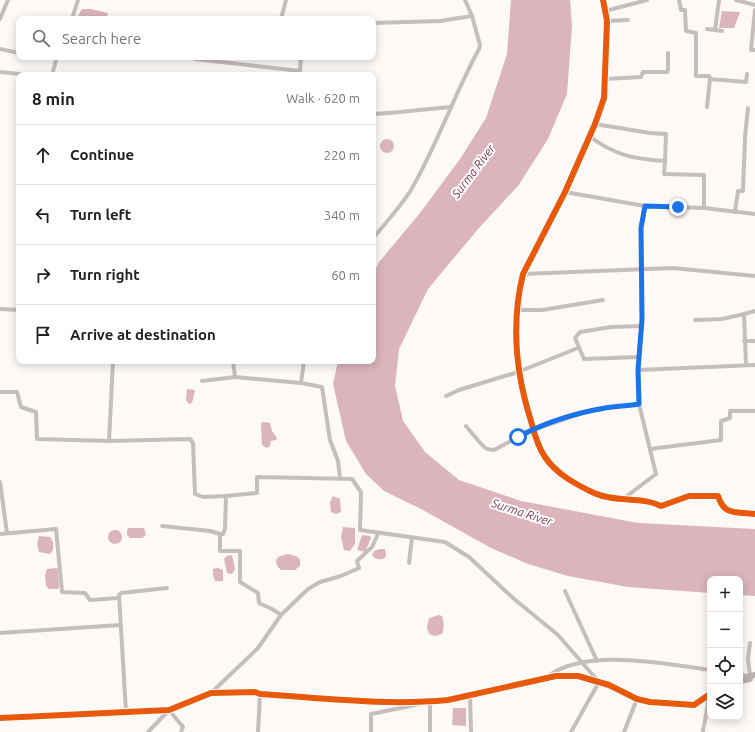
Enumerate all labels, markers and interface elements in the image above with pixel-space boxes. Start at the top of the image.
search box [16,16,376,60]
icon: search [30,27,52,49]
text: Search here [62,30,141,47]
text: 8 min [32,89,75,108]
text: Walk · 620 m [286,91,360,105]
water label: Surma River [448,142,497,201]
icon: ahead [32,144,54,166]
text: Continue [70,146,134,163]
text: 220 m [324,148,360,162]
route end [669,198,687,216]
icon: left [32,204,54,226]
text: Turn left [70,206,131,223]
text: 340 m [324,208,360,222]
icon: right [32,264,54,286]
text: Turn right [70,266,140,283]
text: 60 m [331,268,360,282]
icon: arrive [32,324,54,346]
text: Arrive at destination [70,326,216,343]
route start [509,428,527,446]
water label: Surma River [489,496,554,528]
map controls [707,576,743,720]
button: + [707,576,743,612]
button: − [707,612,743,648]
button: locate [707,648,743,684]
button: layers [707,684,743,720]

